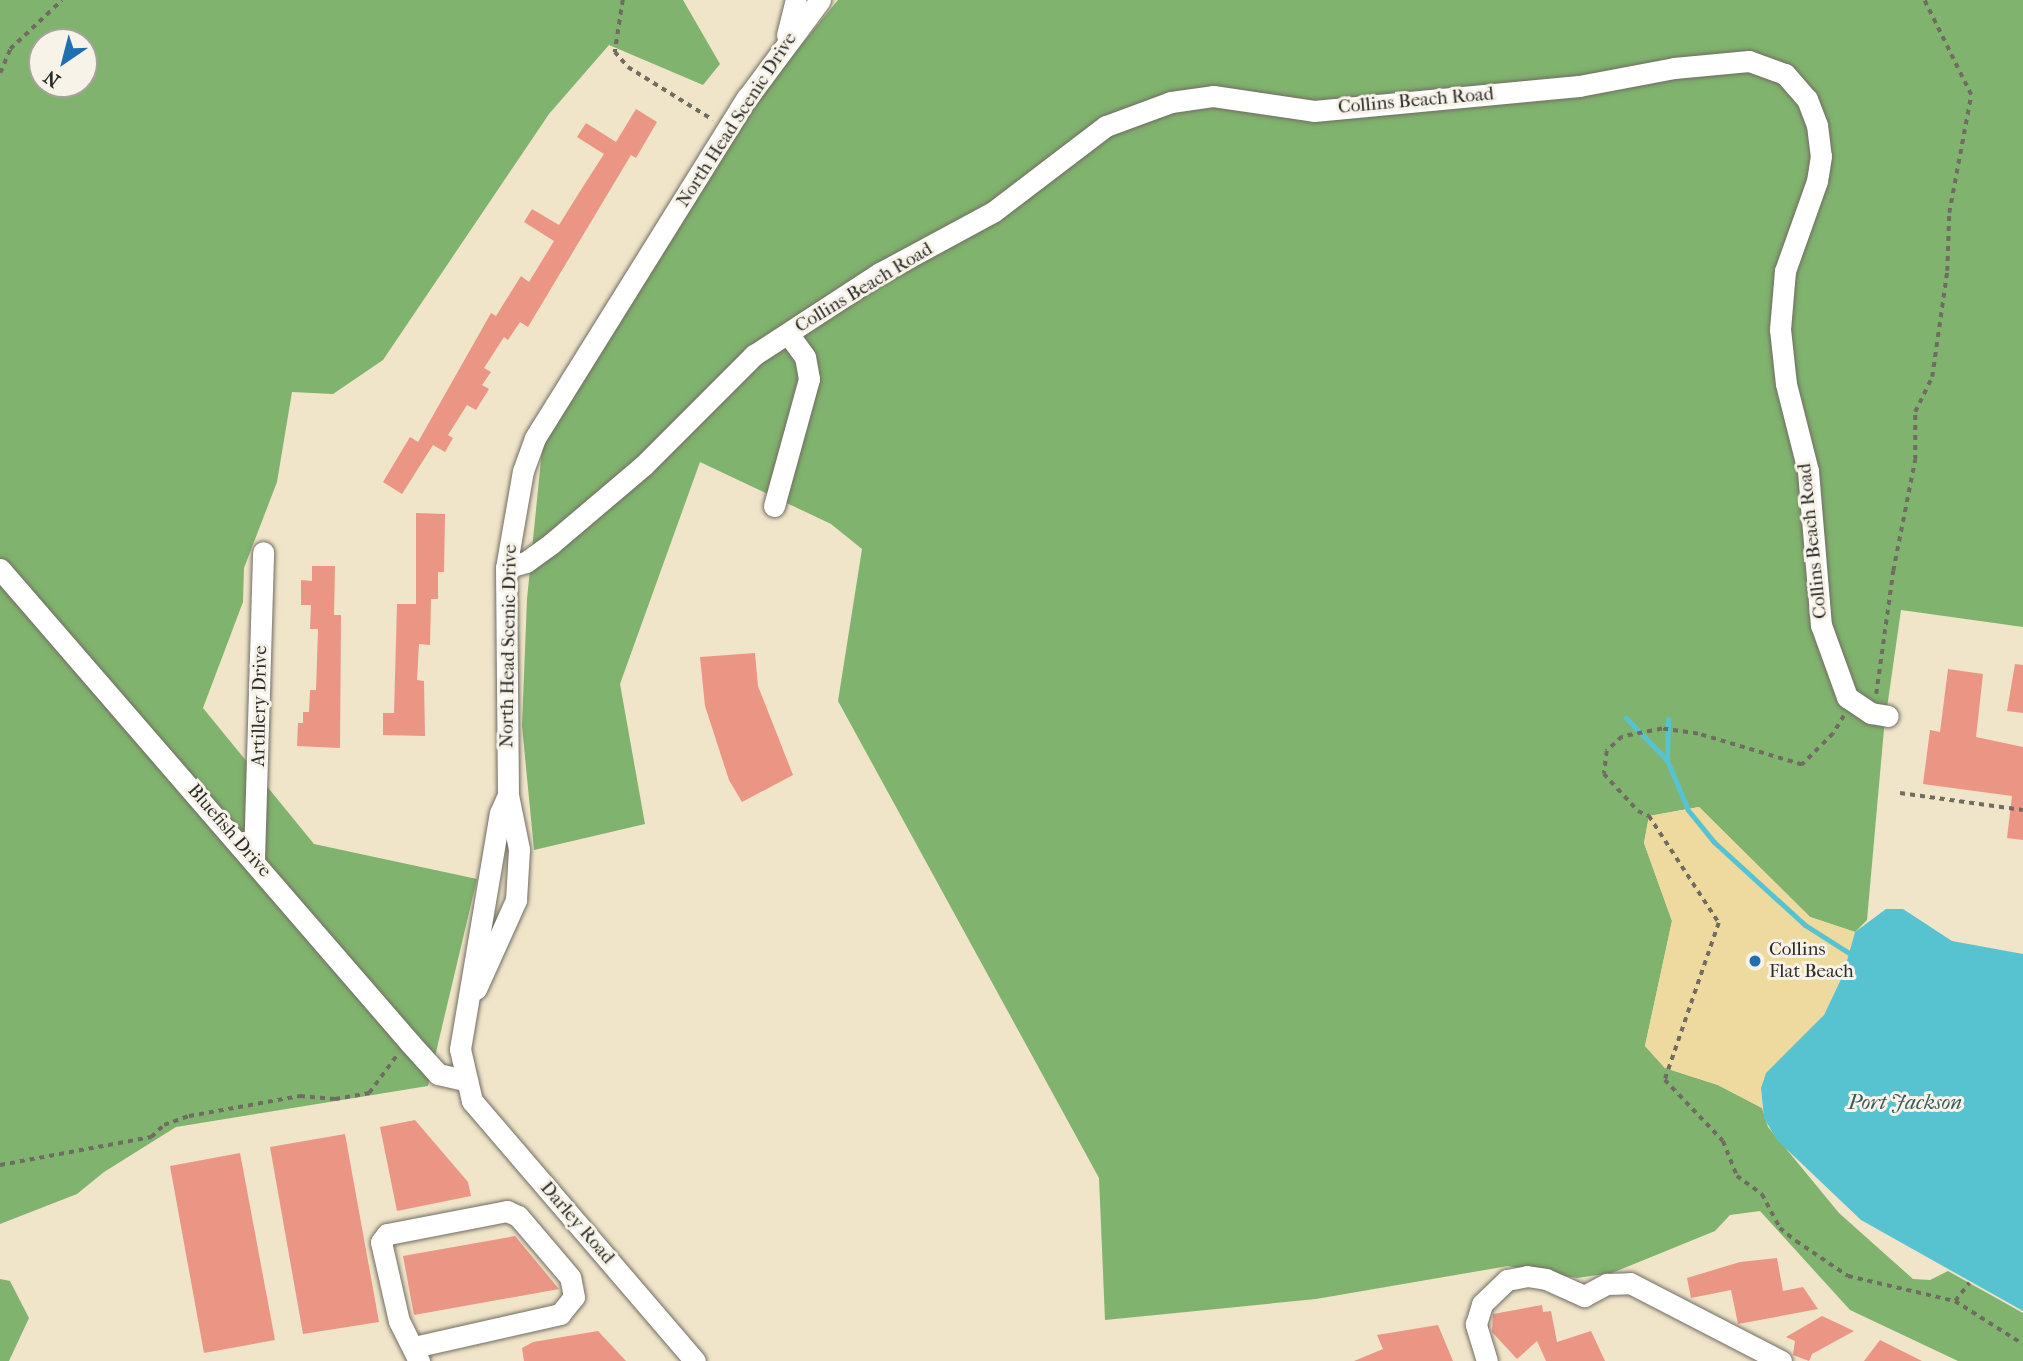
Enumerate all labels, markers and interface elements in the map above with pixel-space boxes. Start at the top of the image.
north arrow [28,28,98,98]
street label: North Head Scenic Drive [672,28,802,212]
text: N [40,65,64,92]
street label: Collins Beach Road [1337,83,1495,119]
street label: Collins Beach Road [791,238,937,338]
street label: Collins Beach Road [1793,462,1833,620]
street label: North Head Scenic Drive [496,544,522,748]
street label: Artillery Drive [248,645,272,767]
street label: Bluefish Drive [182,780,276,882]
place label: Collins Flat Beach [1769,939,1854,983]
marker: Collins Flat Beach [1747,953,1763,969]
water label: Port Jackson [1848,1089,1962,1115]
street label: Darley Road [535,1177,619,1269]

